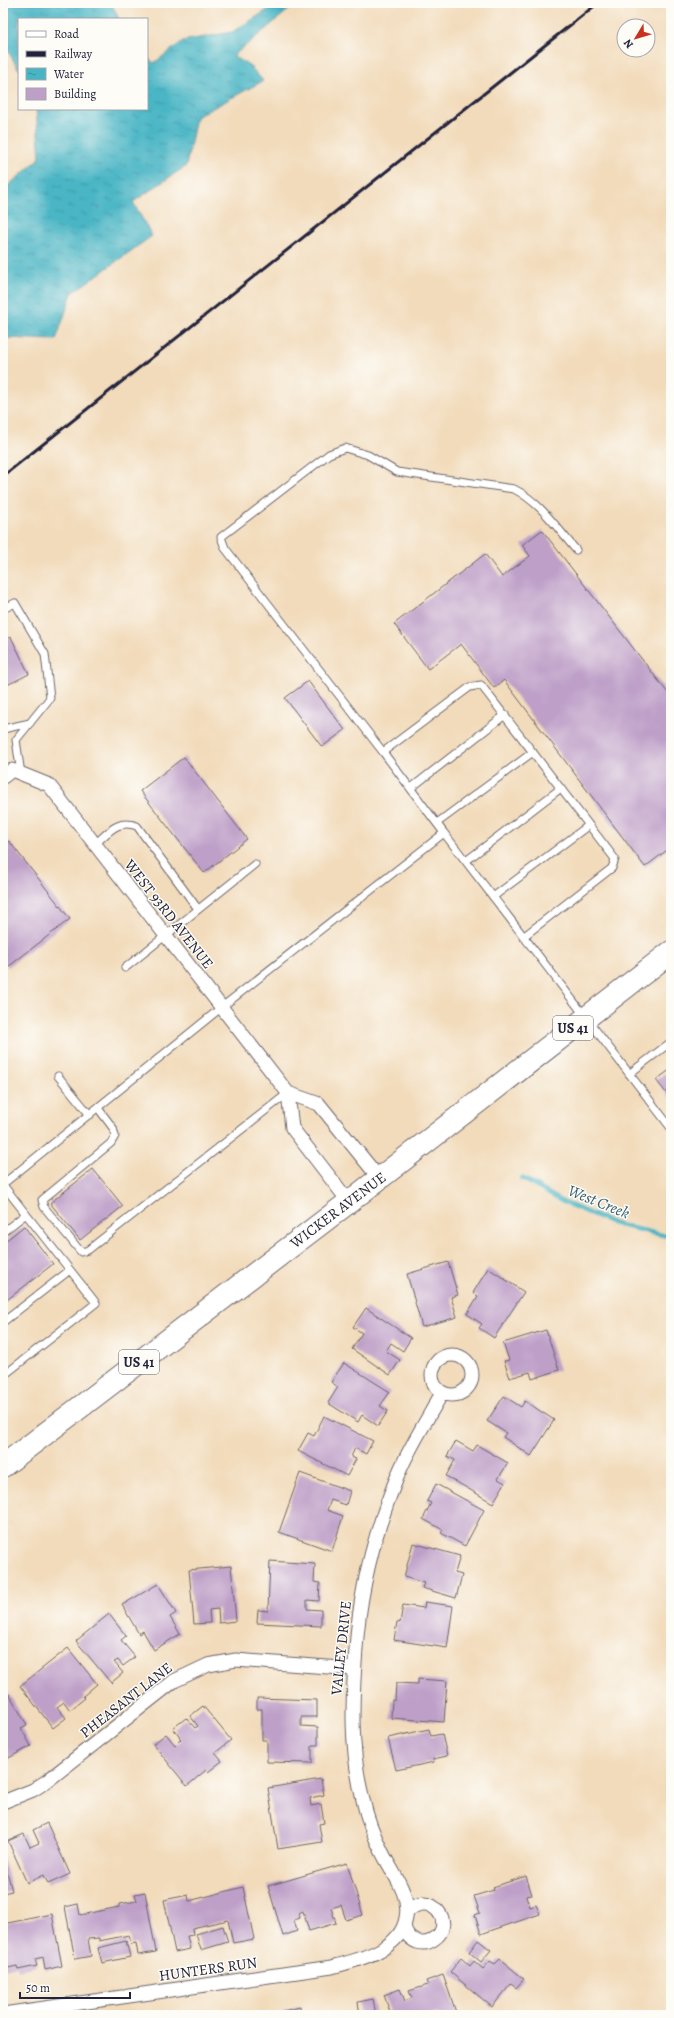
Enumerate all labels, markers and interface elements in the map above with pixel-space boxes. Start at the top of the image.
legend [18,18,148,110]
north arrow [616,18,656,58]
text: Road [54,26,80,42]
text: N [620,36,637,52]
text: Railway [54,46,93,62]
text: Water [53,66,84,82]
text: Building [54,86,96,102]
street label: WEST 93RD AVENUE [119,854,218,973]
road number: US 41 [553,1016,593,1040]
street label: WICKER AVENUE [285,1167,390,1253]
water label: West Creek [564,1180,633,1224]
road number: US 41 [119,1350,159,1374]
street label: VALLEY DRIVE [326,1600,356,1697]
street label: PHEASANT LANE [76,1658,176,1742]
street label: HUNTERS RUN [158,1952,259,1986]
scale bar [20,1974,130,2000]
text: 50 m [26,1980,50,1996]

